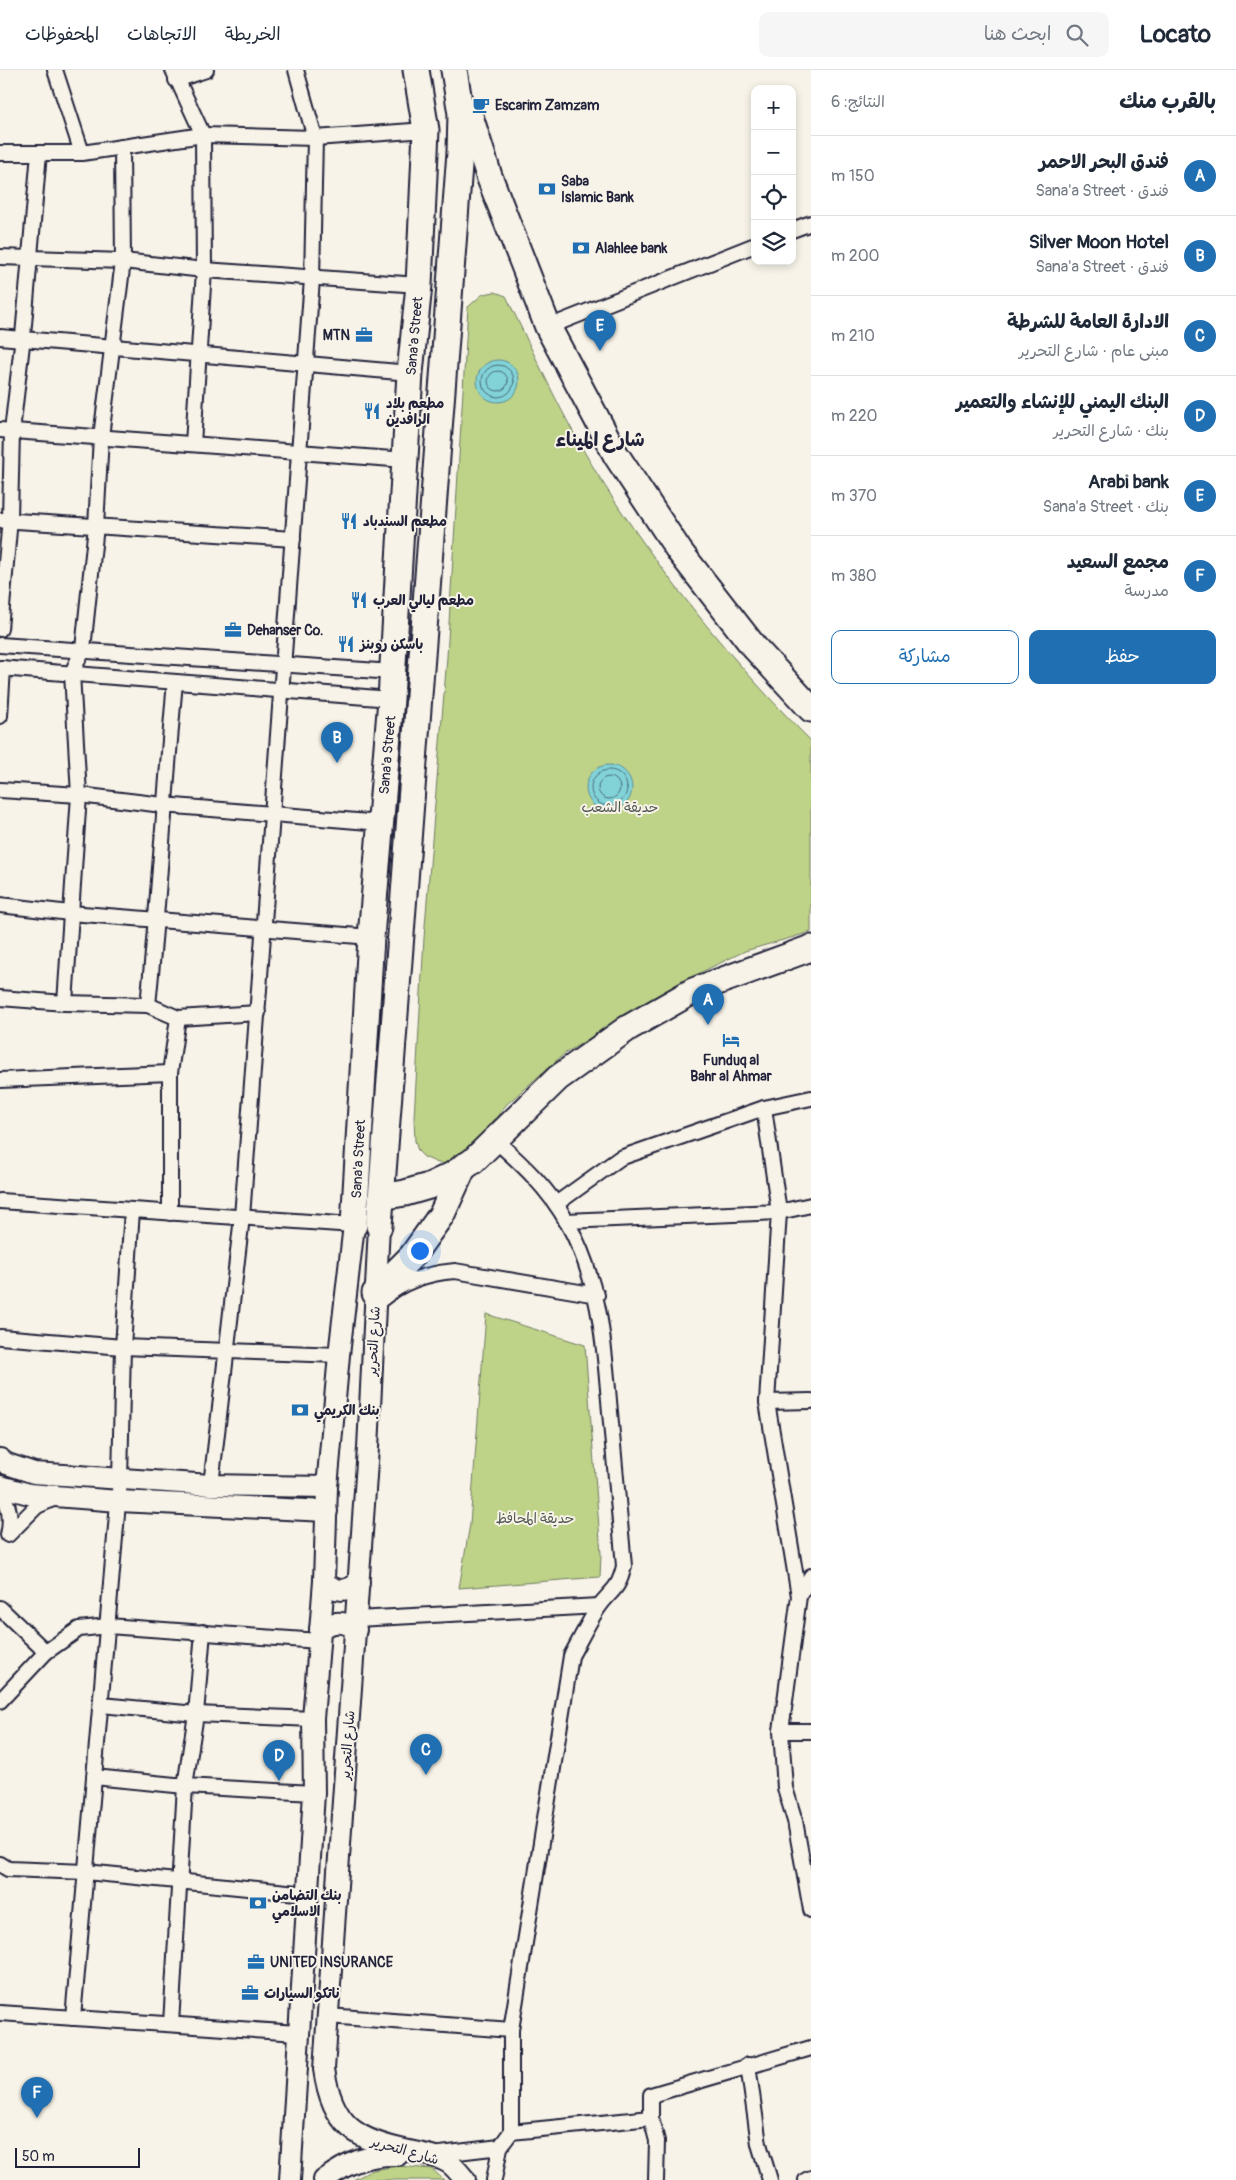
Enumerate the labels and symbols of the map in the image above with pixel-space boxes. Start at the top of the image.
cafe icon: Escarim Zamzam [471,95,491,115]
place label: Escarim Zamzam [495,97,600,114]
place label: Saba Islamic Bank [561,173,634,206]
bank icon: Saba Islamic Bank [537,179,557,199]
bank icon: Alahlee bank [571,238,591,258]
place label: Alahlee bank [595,240,668,257]
street label: Sana'a Street [403,296,426,376]
pin: E [584,310,616,351]
office icon: MTN [354,325,374,345]
place label: MTN [323,327,350,344]
place label: مطعم بلاد الرافدين [386,395,444,428]
restaurant icon: مطعم بلاد الرافدين [362,401,382,421]
district label: شارع الميناء [555,428,645,453]
restaurant icon: مطعم السندباد [339,511,359,531]
place label: مطعم السندباد [363,513,447,532]
restaurant icon: مطعم ليالي العرب [349,590,369,610]
place label: مطعم ليالي العرب [373,592,474,613]
office icon: Dehanser Co. [223,620,243,640]
place label: Dehanser Co. [247,622,323,639]
restaurant icon: باسكن روبنز [336,634,356,654]
place label: باسكن روبنز [358,636,423,653]
street label: Sana'a Street [376,715,399,795]
pin: B [321,722,353,763]
park label: حديقة الشعب [582,799,658,816]
pin: A [692,984,724,1025]
hotel icon: Funduq al Bahr al Ahmar [721,1030,741,1050]
place label: Funduq al Bahr al Ahmar [690,1052,773,1085]
street label: Sana'a Street [348,1119,369,1199]
your location [407,1238,433,1264]
street label: شارع التحرير [363,1306,385,1377]
bank icon: بنك الكريمي [290,1400,310,1420]
place label: بنك الكريمي [314,1402,380,1423]
park label: حديقة المحافظ [496,1510,574,1527]
street label: شارع التحرير [337,1710,359,1781]
pin: C [410,1734,442,1775]
pin: D [263,1740,295,1781]
place label: بنك التضامن الاسلامي [272,1887,342,1924]
bank icon: بنك التضامن الاسلامي [248,1893,268,1913]
office icon: UNITED INSURANCE [246,1952,266,1972]
place label: UNITED INSURANCE [270,1954,394,1971]
office icon: ناتكو السيارات [240,1983,260,2003]
place label: ناتكو السيارات [264,1985,340,2003]
pin: F [21,2077,53,2118]
street label: شارع التحرير [368,2132,441,2169]
scale bar [15,2145,140,2168]

